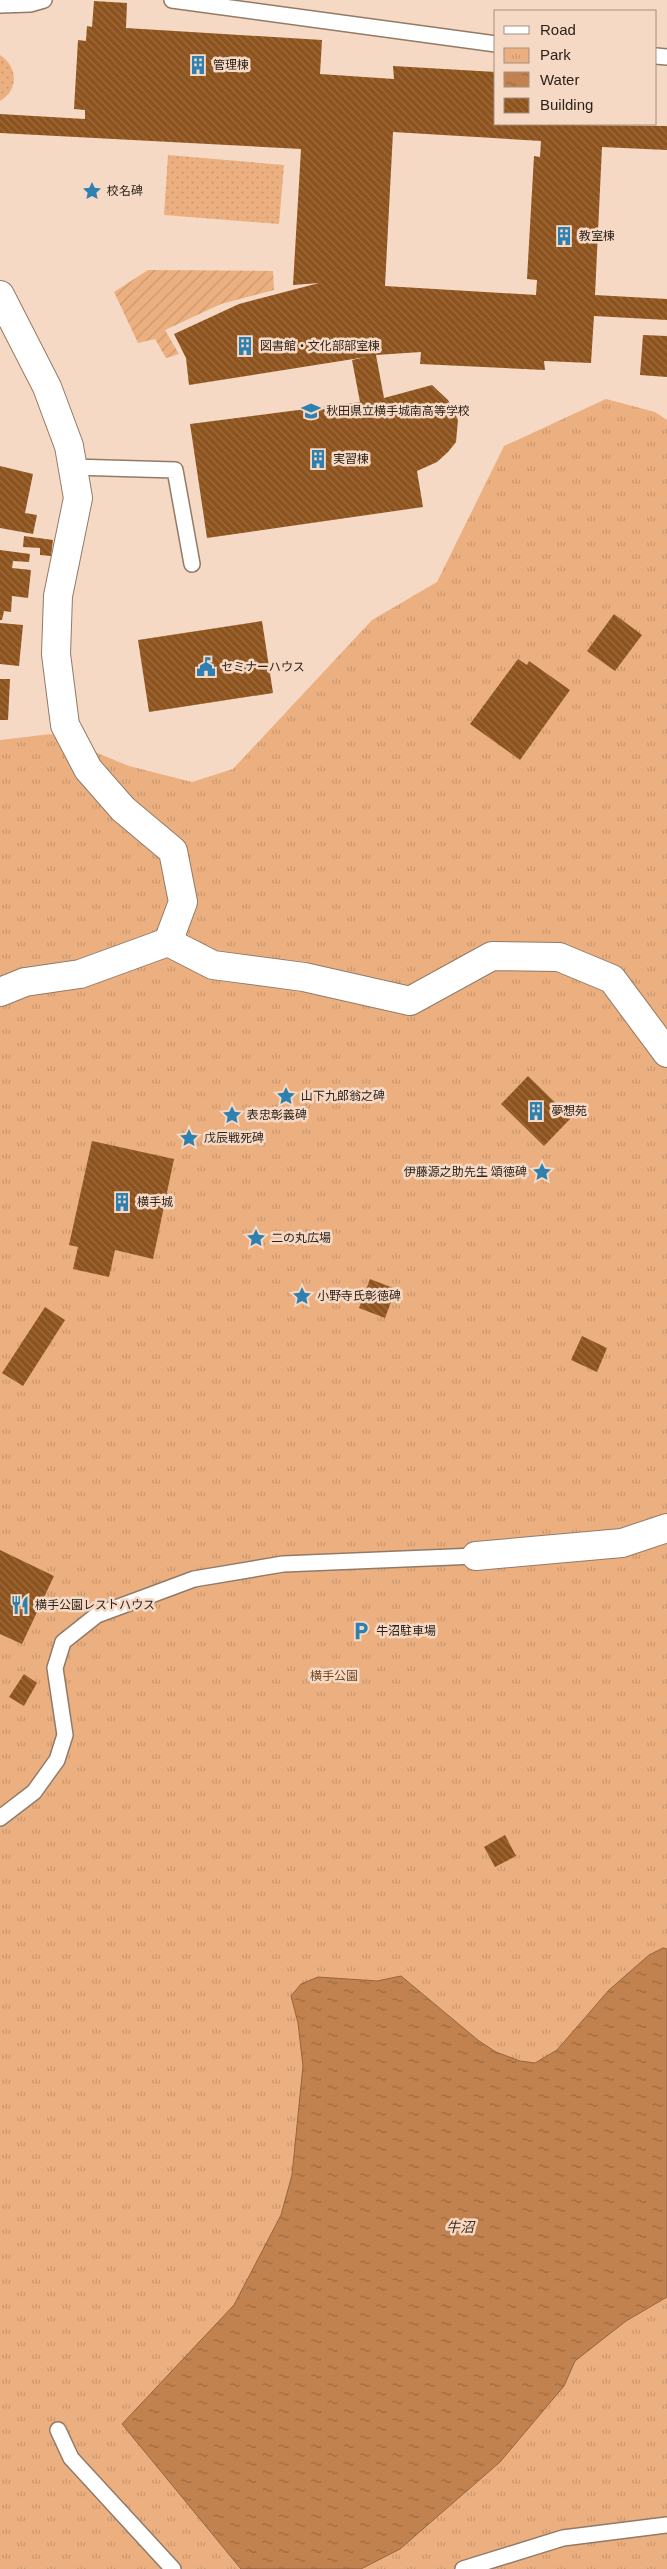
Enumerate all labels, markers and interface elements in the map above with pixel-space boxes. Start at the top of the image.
legend [494,10,657,125]
text: Road [540,21,576,38]
text: Park [540,46,571,63]
building icon: 管理棟 [187,54,209,76]
place label: 管理棟 [213,58,249,72]
text: Water [540,71,579,88]
text: Building [540,96,593,113]
place icon: 校名碑 [81,180,103,202]
place label: 校名碑 [107,184,143,198]
building icon: 教室棟 [553,225,575,247]
place label: 教室棟 [579,229,615,243]
building icon: 図書館・文化部部室棟 [234,335,256,357]
place label: 図書館・文化部部室棟 [260,339,380,353]
school or university icon: 秋田県立横手城南高等学校 [300,400,322,422]
place label: 秋田県立横手城南高等学校 [326,404,470,418]
building icon: 実習棟 [307,448,329,470]
place label: 実習棟 [333,452,369,466]
public building icon: セミナーハウス [195,656,217,678]
place label: セミナーハウス [221,660,305,674]
place icon: 山下九郎翁之碑 [275,1085,297,1107]
place label: 山下九郎翁之碑 [301,1089,385,1103]
building icon: 夢想苑 [525,1100,547,1122]
place icon: 表忠彰義碑 [221,1104,243,1126]
place label: 夢想苑 [551,1104,587,1118]
place label: 表忠彰義碑 [246,1108,307,1122]
place icon: 戊辰戦死碑 [178,1127,200,1149]
place label: 戊辰戦死碑 [204,1131,264,1145]
place icon: 伊藤源之助先生 頌徳碑 [531,1161,553,1183]
place label: 伊藤源之助先生 頌徳碑 [404,1165,527,1179]
building icon: 横手城 [111,1191,133,1213]
place label: 横手城 [137,1195,173,1209]
place icon: 二の丸広場 [245,1227,267,1249]
place label: 二の丸広場 [271,1231,331,1245]
place icon: 小野寺氏彰徳碑 [291,1285,313,1307]
place label: 小野寺氏彰徳碑 [317,1289,401,1303]
restaurant icon: 横手公園レストハウス [9,1594,31,1616]
place label: 横手公園レストハウス [35,1598,155,1612]
parking icon: 牛沼駐車場 [350,1620,372,1642]
place label: 牛沼駐車場 [376,1624,436,1638]
park label: 横手公園 [310,1669,358,1683]
water label: 牛沼 [446,2219,476,2235]

